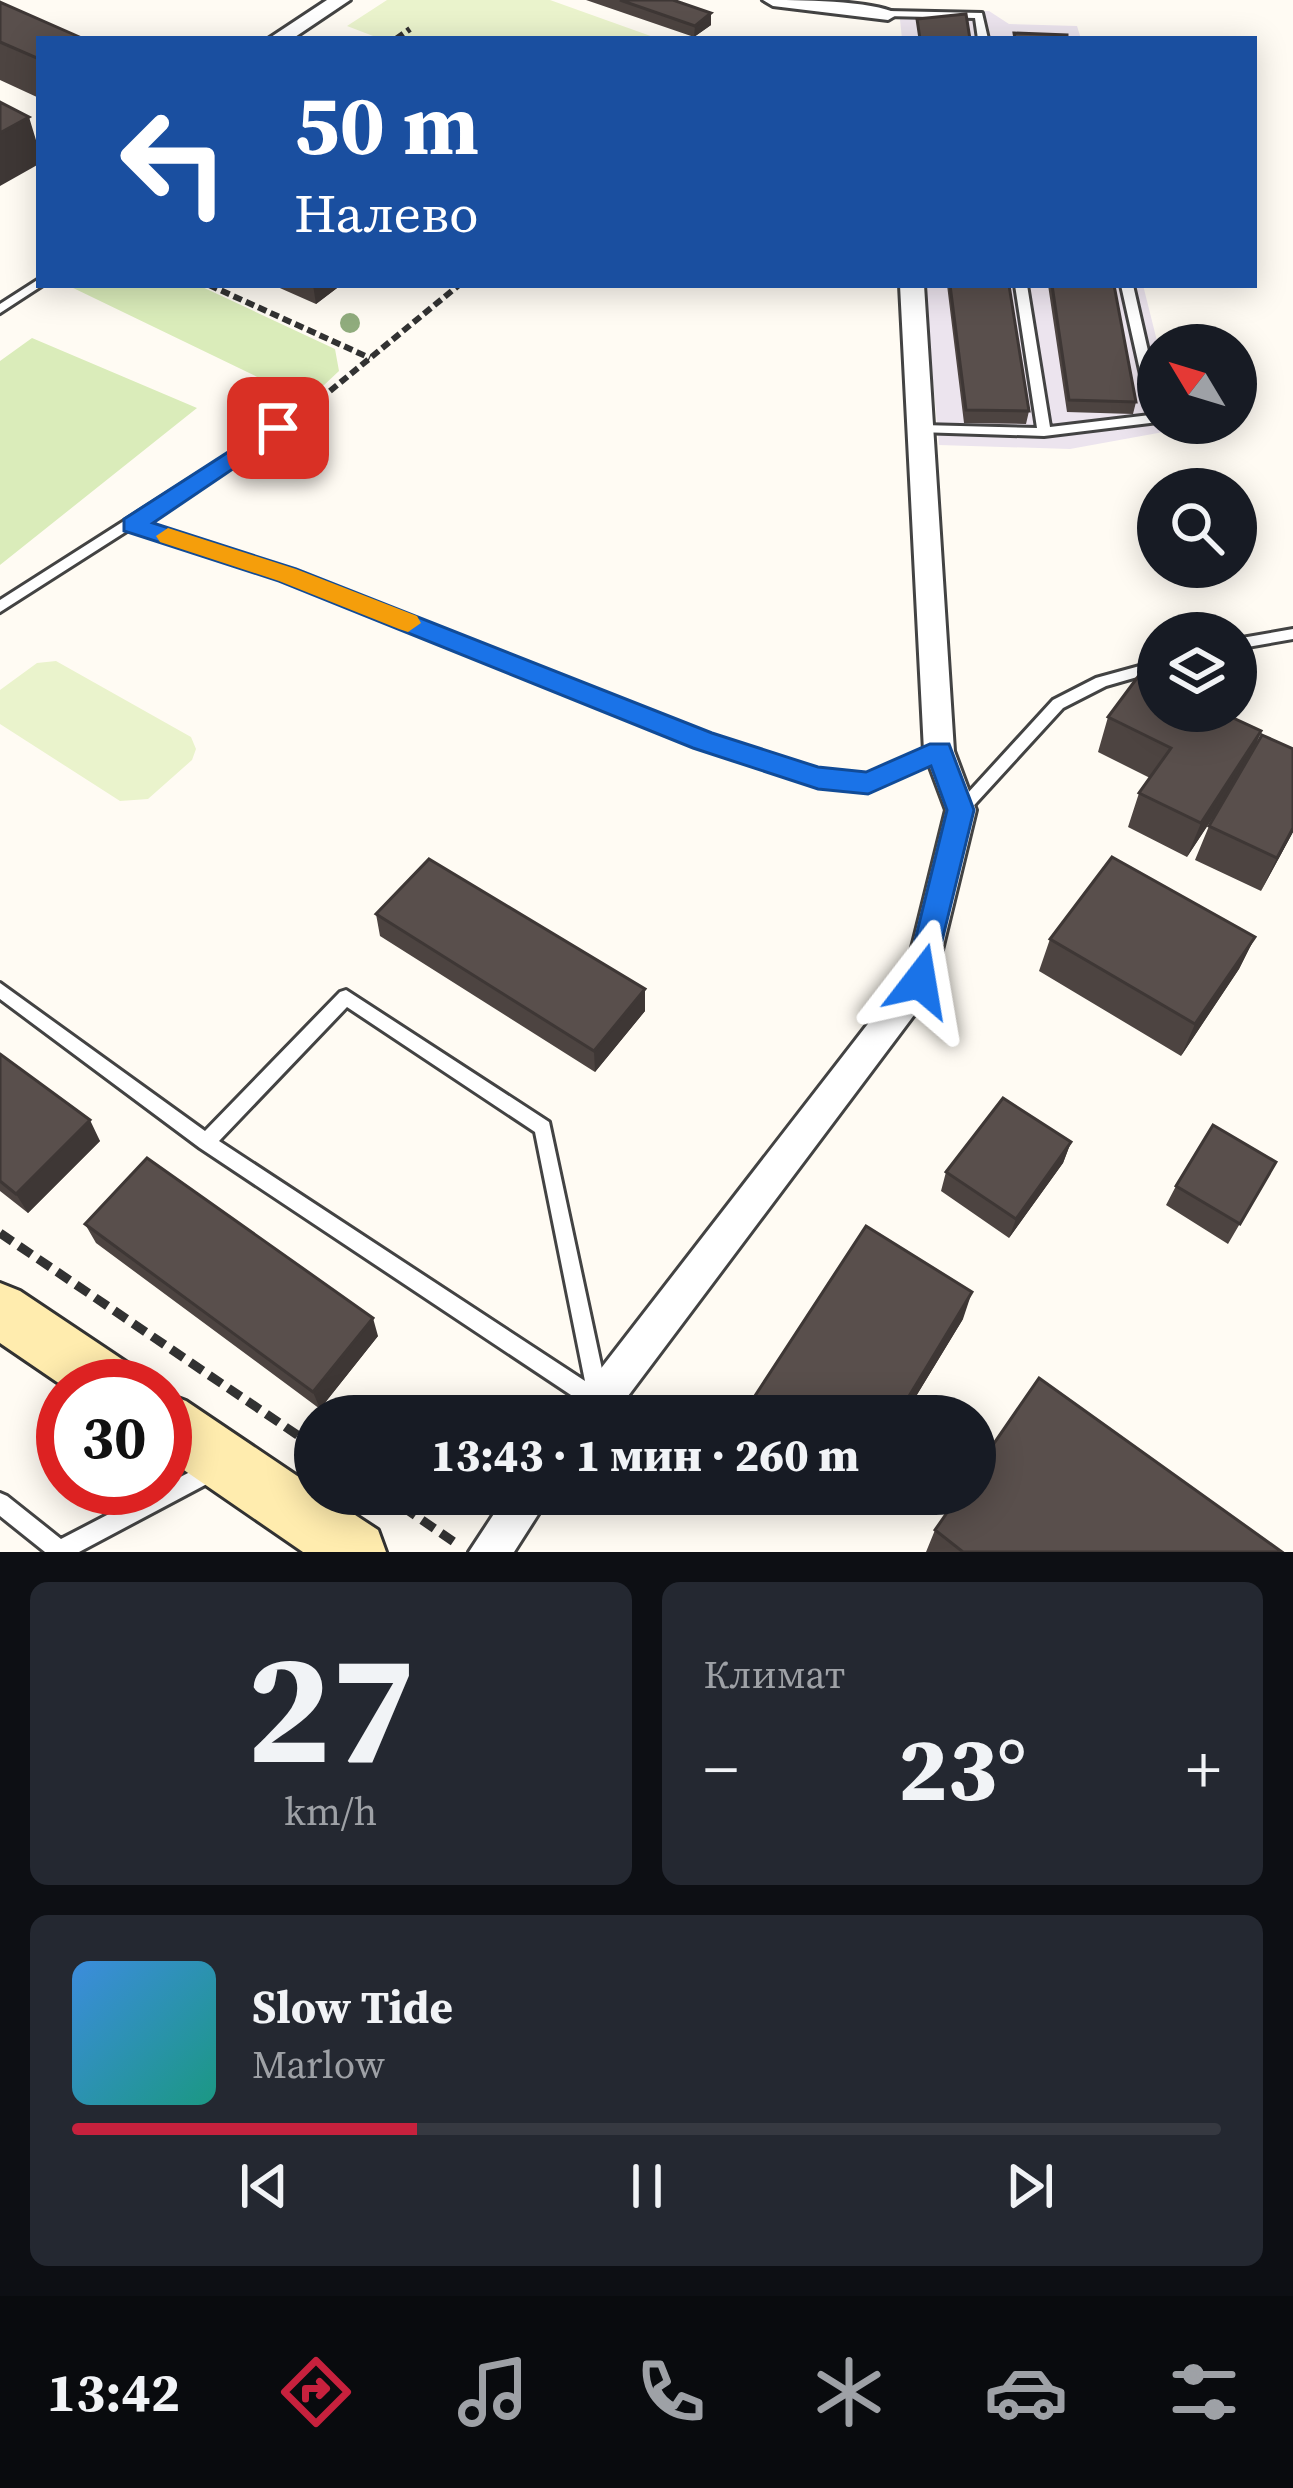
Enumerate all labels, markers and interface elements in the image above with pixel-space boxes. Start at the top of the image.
text: 50 m [294,67,479,182]
icon: left [96,84,252,240]
text: Налево [294,176,479,250]
north arrow [1137,324,1257,444]
map controls [1137,324,1257,732]
pin [227,377,329,479]
icon: arrive [245,395,311,461]
button: search [1137,468,1257,588]
button: layers [1137,612,1257,732]
position arrow [857,918,983,1044]
speed limit sign: 30 [36,1359,192,1515]
text: 13:43 · 1 мин · 260 m [431,1424,859,1486]
text: 27 [246,1600,415,1814]
text: Климат [704,1648,845,1701]
text: 23° [898,1707,1027,1830]
text: − [704,1724,738,1814]
text: + [1186,1724,1221,1814]
text: km/h [284,1785,377,1838]
text: Slow Tide [252,1976,453,2038]
text: Marlow [252,2038,385,2091]
icon: previous [231,2153,297,2219]
icon: pause [614,2153,680,2219]
icon: next [997,2153,1063,2219]
icon: directions [274,2350,358,2434]
icon: music [451,2350,535,2434]
icon: phone [629,2350,713,2434]
icon: climate [807,2350,891,2434]
icon: car [984,2350,1068,2434]
icon: filters [1162,2350,1246,2434]
text: 13:42 [47,2355,180,2429]

